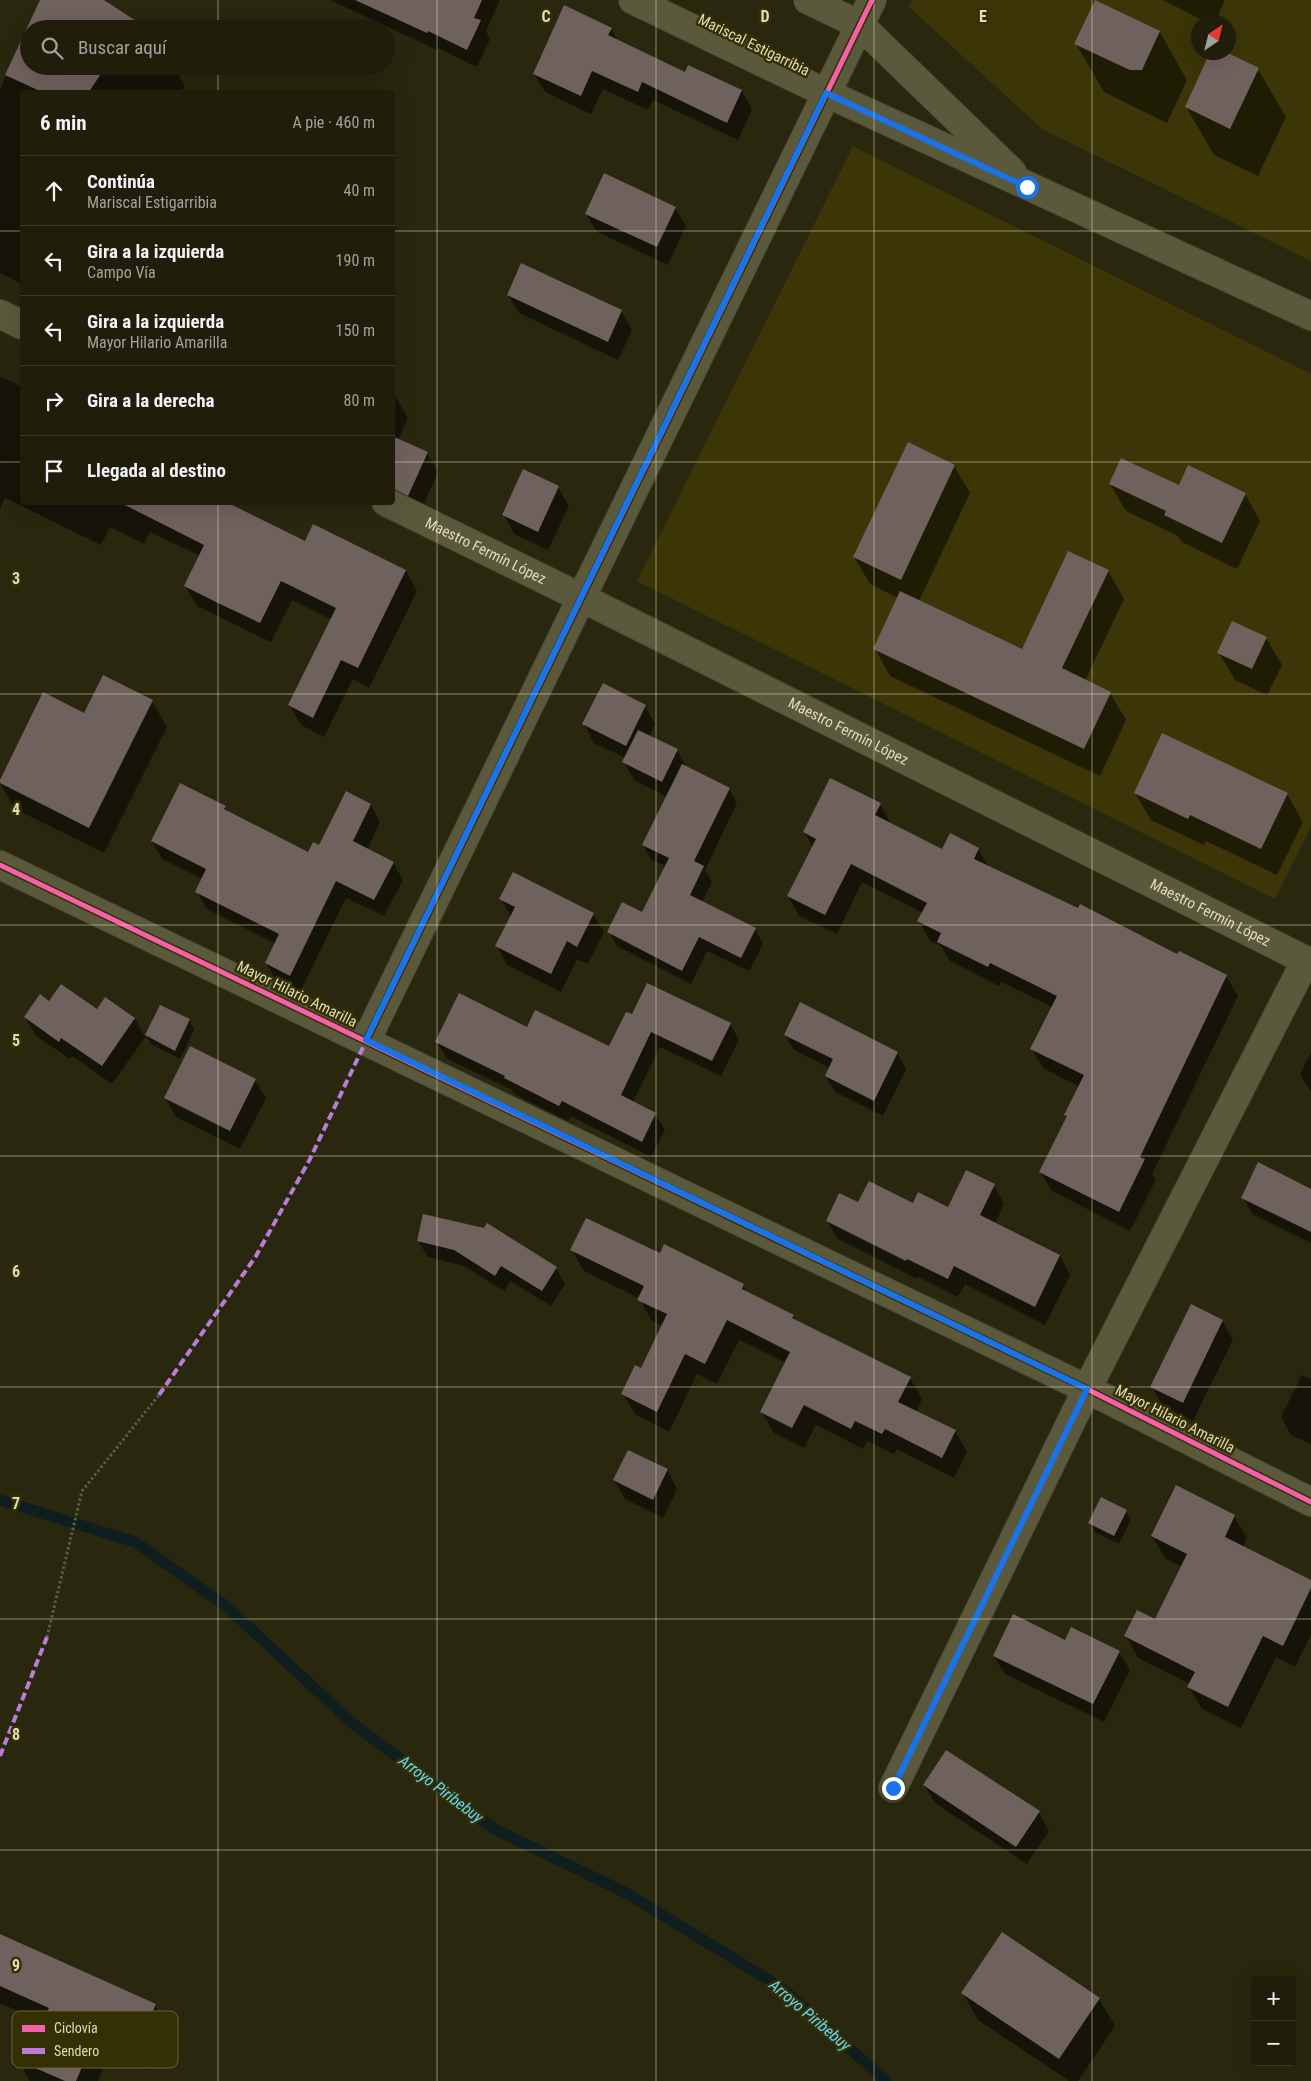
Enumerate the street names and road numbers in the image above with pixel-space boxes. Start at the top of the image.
street label: Mariscal Estigarribia [695,10,813,80]
street label: Maestro Fermín López [422,514,549,588]
street label: Maestro Fermín López [785,694,911,769]
street label: Maestro Fermín López [1147,875,1274,950]
street label: Mayor Hilario Amarilla [234,957,360,1031]
street label: Mayor Hilario Amarilla [1112,1381,1238,1457]

